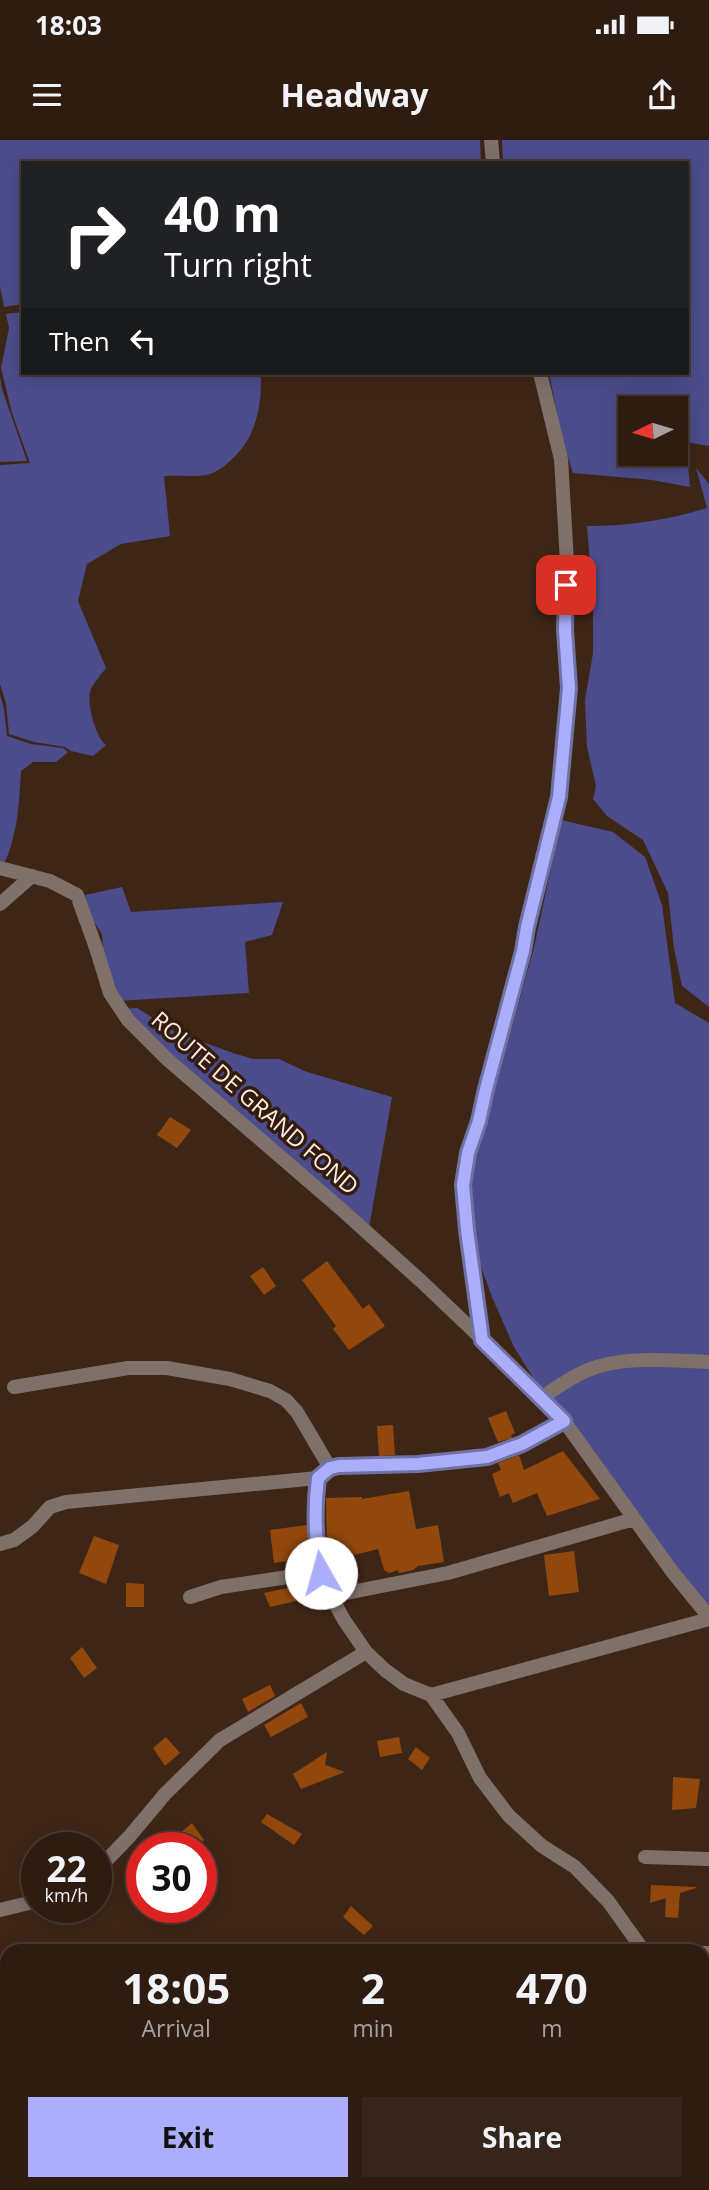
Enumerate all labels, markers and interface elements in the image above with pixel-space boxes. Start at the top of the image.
text: 18:03 [35,7,102,43]
text: Headway [281,73,428,116]
icon: menu [28,76,66,114]
icon: share [643,76,681,114]
text: 40 m [164,180,281,246]
icon: right [49,189,140,280]
text: Turn right [164,243,312,286]
icon: left [124,322,162,360]
text: Then [49,323,110,359]
north arrow [618,396,688,466]
map controls [618,396,688,466]
pin [536,555,596,615]
icon: arrive [547,566,585,604]
street label: ROUTE DE GRAND FOND [145,1003,366,1201]
position arrow [284,1536,358,1610]
speed limit sign: 30 [126,1832,217,1923]
text: 22 [46,1845,87,1892]
text: km/h [45,1883,88,1907]
text: 18:05 [122,1959,230,2016]
text: 2 [361,1959,385,2016]
text: 470 [516,1959,588,2016]
text: Arrival [142,2012,211,2044]
text: min [352,2012,394,2044]
text: m [541,2012,562,2044]
button: Exit [28,2097,348,2177]
button: Share [362,2097,682,2177]

